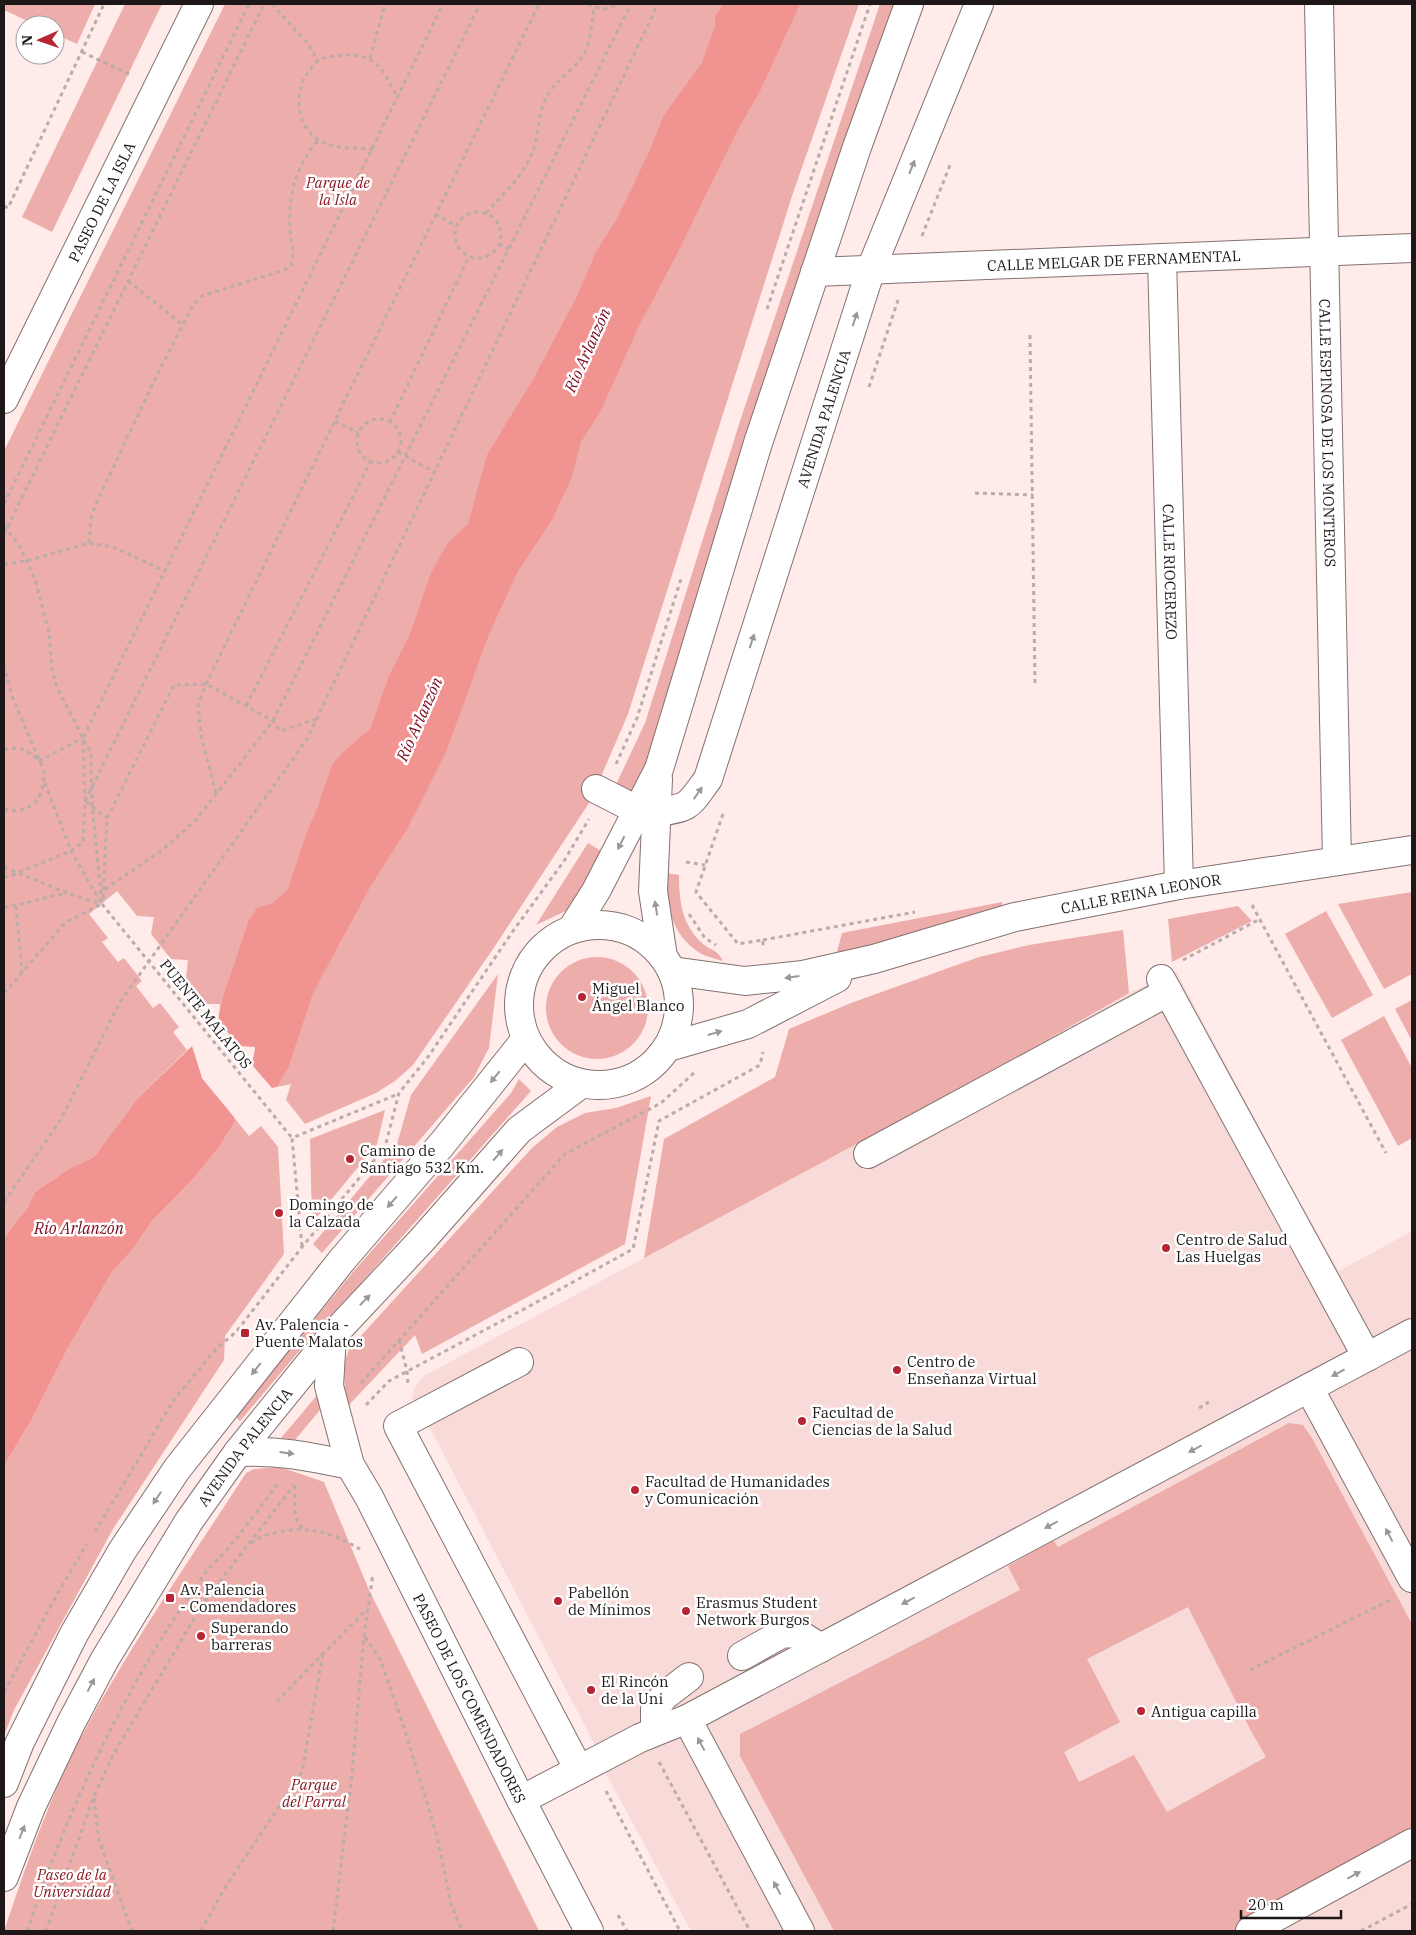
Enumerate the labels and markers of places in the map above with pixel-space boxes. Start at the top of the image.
place label: Miguel Ángel Blanco [592,979,684,1015]
marker: Miguel Ángel Blanco [576,991,588,1003]
place label: Camino de Santiago 532 Km. [360,1141,484,1177]
marker: Camino de Santiago 532 Km. [344,1153,356,1165]
place label: Domingo de la Calzada [289,1195,374,1231]
marker: Domingo de la Calzada [273,1207,285,1219]
place label: Centro de Salud Las Huelgas [1176,1230,1288,1266]
marker: Centro de Salud Las Huelgas [1160,1242,1172,1254]
place label: Av. Palencia - Puente Malatos [255,1315,363,1351]
marker: Av. Palencia - Puente Malatos [239,1327,251,1339]
place label: Centro de Enseñanza Virtual [907,1352,1037,1388]
marker: Centro de Enseñanza Virtual [891,1364,903,1376]
place label: Facultad de Ciencias de la Salud [812,1403,952,1439]
marker: Facultad de Ciencias de la Salud [796,1415,808,1427]
place label: Facultad de Humanidades y Comunicación [645,1472,830,1508]
marker: Facultad de Humanidades y Comunicación [629,1484,641,1496]
place label: Av. Palencia - Comendadores [180,1580,296,1616]
place label: Pabellón de Mínimos [568,1583,651,1619]
marker: Av. Palencia - Comendadores [164,1592,176,1604]
place label: Erasmus Student Network Burgos [696,1593,818,1629]
marker: Pabellón de Mínimos [552,1595,564,1607]
marker: Erasmus Student Network Burgos [680,1605,692,1617]
place label: Superando barreras [211,1618,289,1654]
marker: Superando barreras [195,1630,207,1642]
place label: El Rincón de la Uni [601,1672,669,1708]
marker: El Rincón de la Uni [585,1684,597,1696]
place label: Antigua capilla [1151,1702,1257,1721]
marker: Antigua capilla [1135,1705,1147,1717]

